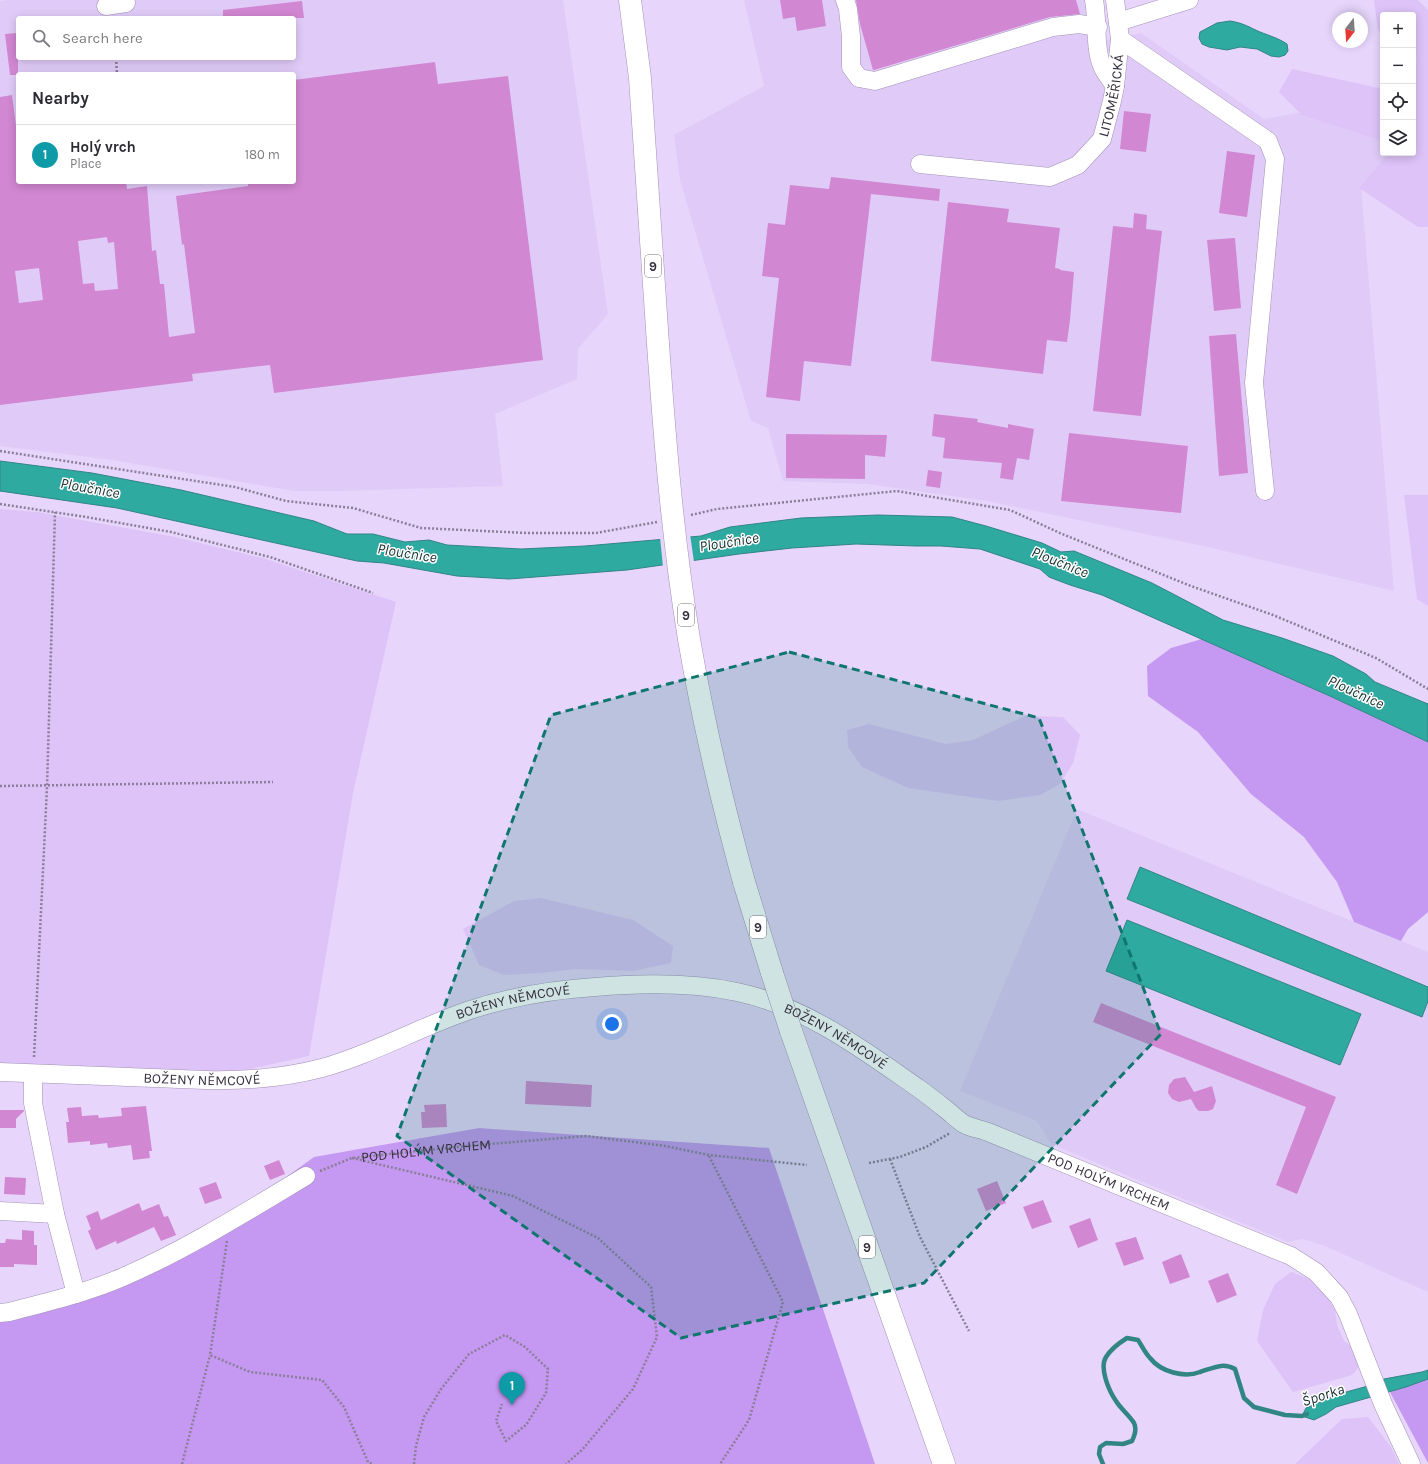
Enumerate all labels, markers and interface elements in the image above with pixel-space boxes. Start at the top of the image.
north arrow [1332,12,1368,48]
map controls [1380,12,1416,156]
button: + [1380,12,1416,48]
search box [16,16,296,60]
icon: search [30,27,52,49]
text: Search here [62,29,143,47]
button: − [1380,48,1416,84]
street label: LITOMĚŘICKÁ [1094,53,1127,139]
button: locate [1380,84,1416,120]
text: Nearby [32,88,89,108]
button: layers [1380,120,1416,156]
text: Holý vrch [70,138,136,156]
text: 1 [43,147,47,162]
text: 180 m [245,147,280,162]
text: Place [70,156,101,171]
road number: 9 [645,255,661,277]
water label: Ploučnice [59,474,121,502]
water label: Ploučnice [698,528,760,556]
water label: Ploučnice [376,539,438,567]
water label: Ploučnice [1029,542,1091,582]
road number: 9 [678,604,694,626]
water label: Ploučnice [1325,671,1387,713]
road number: 9 [750,916,766,938]
street label: BOŽENY NĚMCOVÉ [453,980,571,1023]
street label: BOŽENY NĚMCOVÉ [782,999,891,1073]
your location [602,1014,622,1034]
street label: BOŽENY NĚMCOVÉ [143,1069,261,1089]
street label: POD HOLÝM VRCHEM [360,1135,492,1165]
street label: POD HOLÝM VRCHEM [1045,1149,1172,1214]
road number: 9 [859,1236,875,1258]
pin: 1 [499,1372,525,1405]
water label: Šporka [1299,1380,1347,1410]

